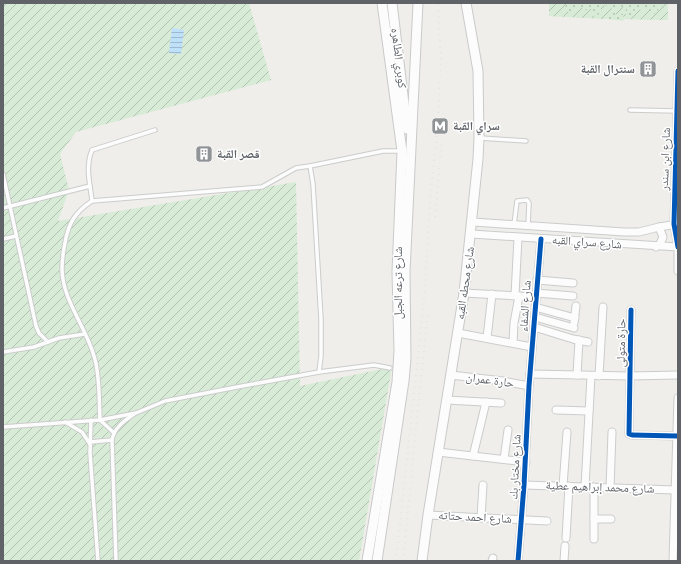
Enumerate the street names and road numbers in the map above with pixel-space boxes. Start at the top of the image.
street label: كوبري الطاهره [385,27,411,89]
street label: شارع ابن سندر [656,127,674,192]
street label: شارع سراي القبه [551,232,623,254]
street label: شارع محطه القبه [452,245,478,321]
street label: شارع ترعه الجبل [390,247,406,319]
street label: شارع الشفاء [515,280,535,332]
street label: حارة متولى [613,318,628,368]
street label: حارة عمران [465,369,516,390]
street label: شارع مختار بك [505,434,525,500]
street label: شارع محمد إبراهيم عطية [545,477,655,497]
street label: شارع احمد حتاته [438,507,512,527]

